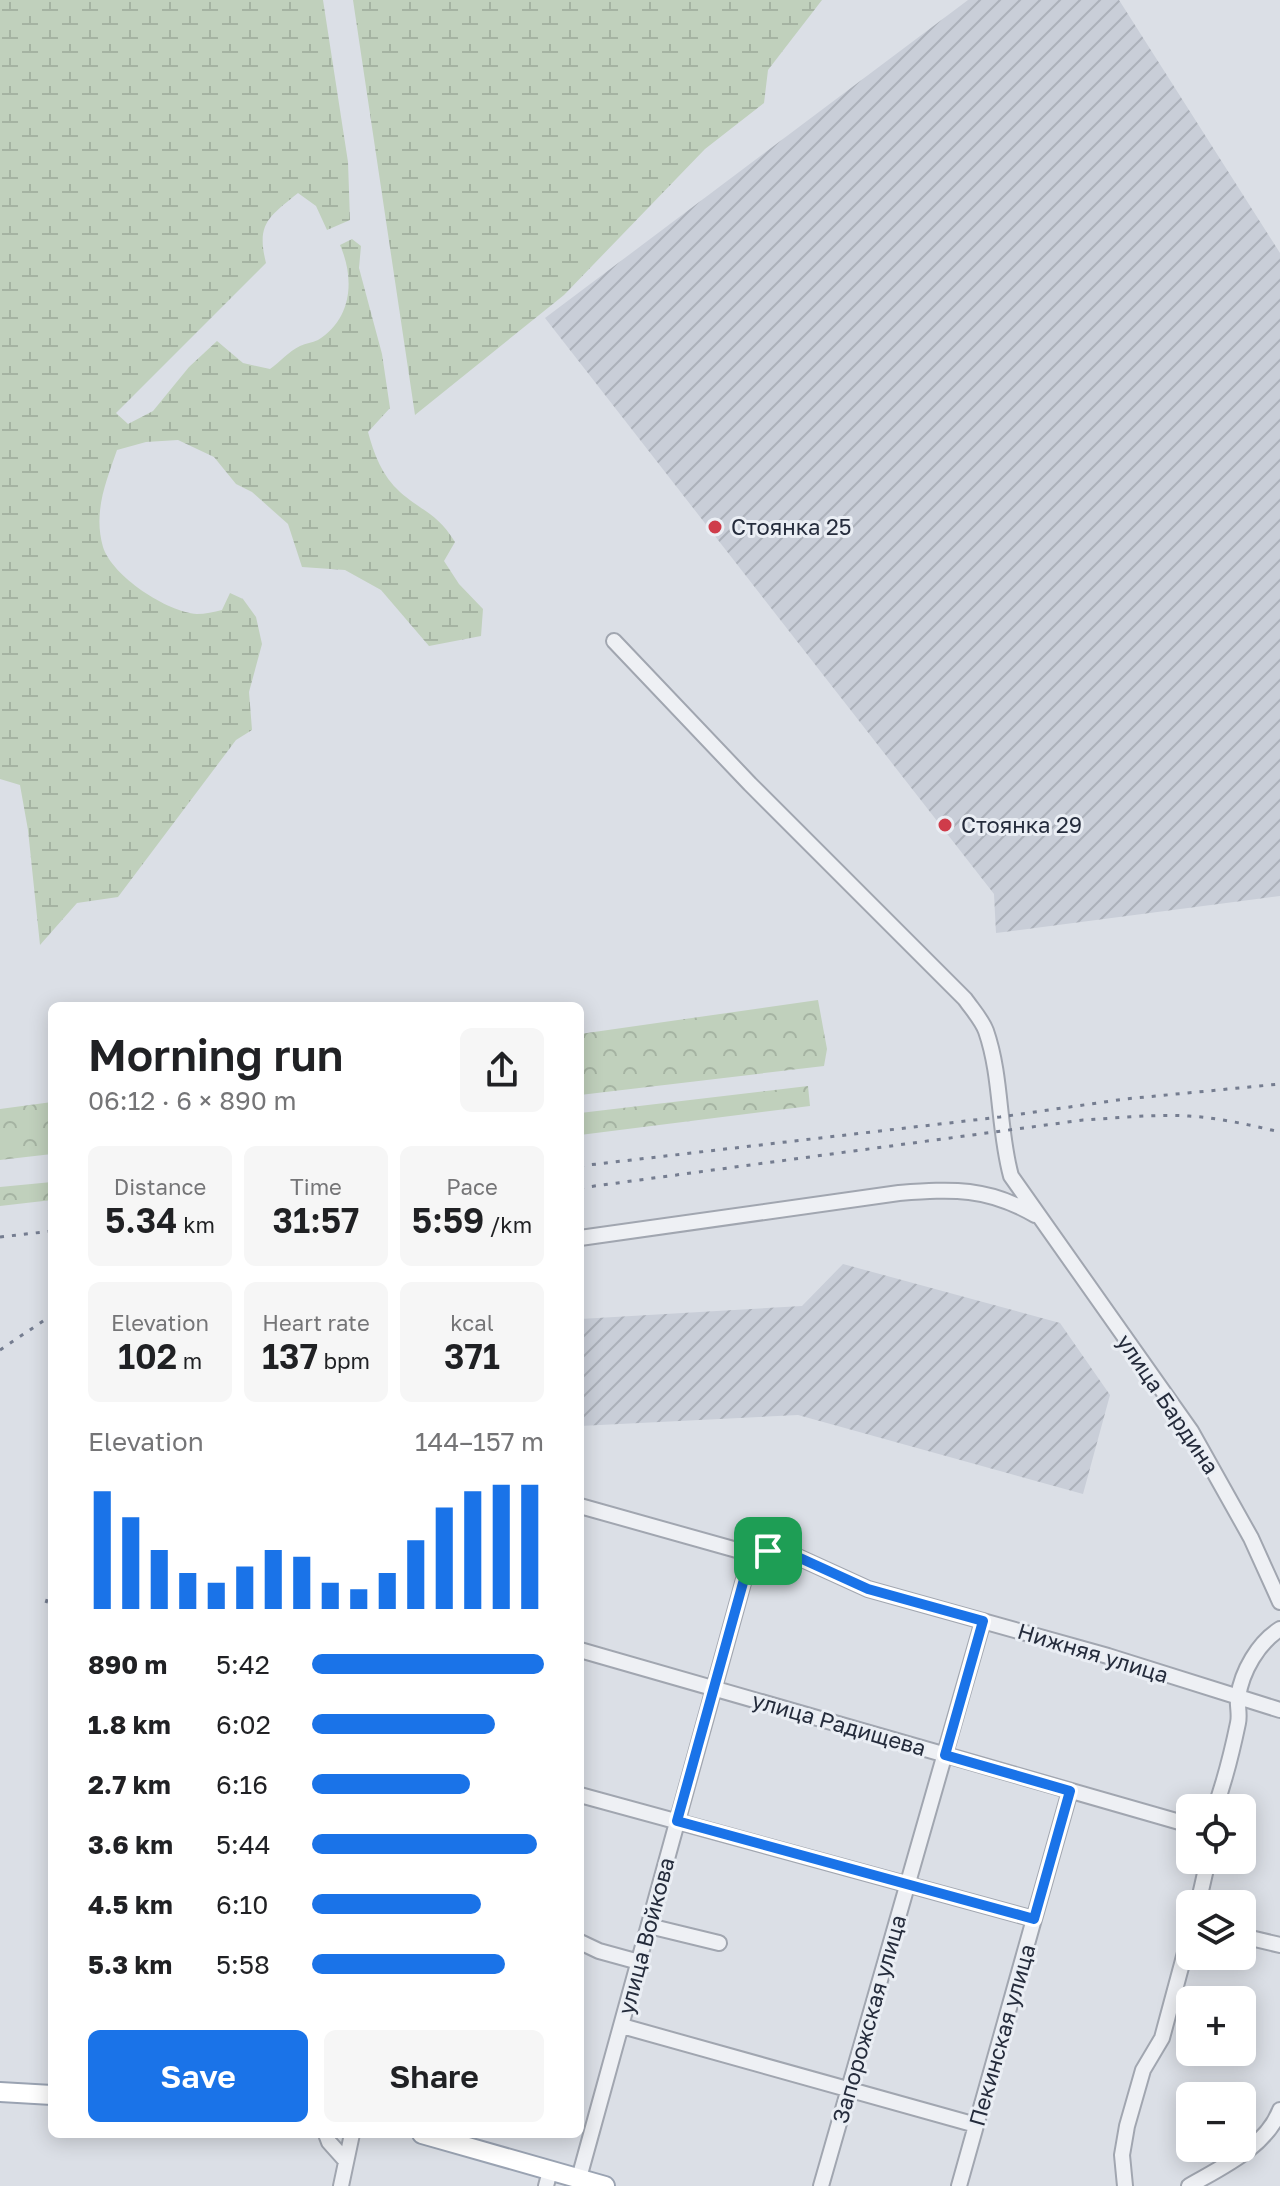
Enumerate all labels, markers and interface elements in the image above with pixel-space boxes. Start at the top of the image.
place label: Стоянка 25 [731,513,852,540]
marker: Стоянка 25 [706,518,724,536]
place label: Стоянка 29 [961,811,1082,838]
marker: Стоянка 29 [936,816,954,834]
text: Morning run [88,1028,343,1081]
button: share [460,1028,544,1112]
text: 06:12 · 6 × 890 m [88,1085,296,1116]
text: Distance [114,1173,206,1200]
text: Time [290,1173,342,1200]
text: Pace [446,1173,498,1200]
text: 5.34 [105,1200,178,1240]
text: 31:57 [273,1200,359,1240]
text: 5:59 [412,1200,484,1240]
text: km [178,1211,215,1238]
text: /km [484,1211,532,1238]
text: Elevation [111,1309,209,1336]
text: Heart rate [262,1309,370,1336]
text: kcal [450,1309,494,1336]
street label: улица Бардина [1112,1329,1225,1479]
text: 102 [118,1336,177,1376]
text: 137 [262,1336,318,1376]
text: 371 [444,1336,500,1376]
text: m [177,1347,202,1374]
text: bpm [318,1347,370,1374]
text: Elevation [88,1426,204,1457]
text: 144–157 m [415,1426,544,1457]
pin [734,1517,802,1585]
icon: arrive [746,1529,790,1573]
street label: Нижняя улица [1015,1617,1172,1688]
text: 890 m [88,1649,167,1680]
text: 5:42 [216,1649,270,1680]
street label: улица Радищева [749,1686,929,1761]
text: 1.8 km [88,1709,171,1740]
text: 6:02 [216,1709,271,1740]
text: 2.7 km [88,1769,171,1800]
text: 6:16 [216,1769,268,1800]
map controls [1176,1794,1256,2162]
button: locate [1176,1794,1256,1874]
text: 3.6 km [88,1829,173,1860]
text: 5:44 [216,1829,271,1860]
street label: улица Войкова [612,1854,679,2017]
text: 4.5 km [88,1889,173,1920]
text: 6:10 [216,1889,268,1920]
button: layers [1176,1890,1256,1970]
street label: Запорожская улица [826,1911,911,2126]
street label: Пекинская улица [963,1941,1040,2129]
text: 5.3 km [88,1949,172,1980]
text: 5:58 [216,1949,270,1980]
button: + [1176,1986,1256,2066]
button: Save [88,2030,308,2122]
button: Share [324,2030,544,2122]
button: − [1176,2082,1256,2162]

